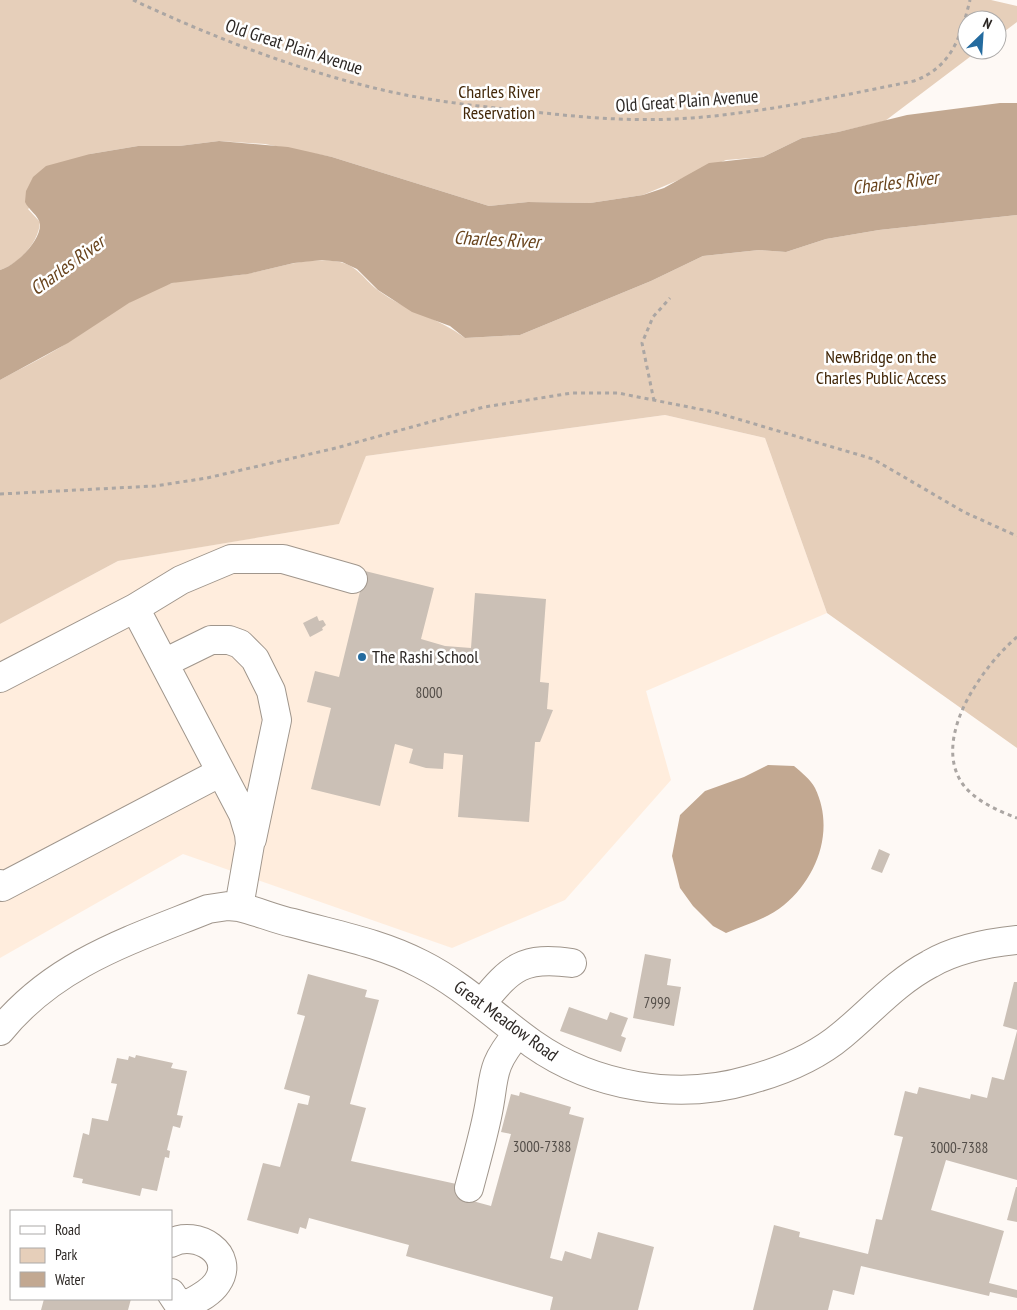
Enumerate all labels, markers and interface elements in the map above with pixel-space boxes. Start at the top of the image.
north arrow [957,10,1007,60]
street label: Old Great Plain Avenue [223,13,366,80]
text: N [980,13,995,33]
park label: Charles River Reservation [458,80,540,124]
street label: Old Great Plain Avenue [615,84,759,117]
water label: Charles River [851,164,942,199]
water label: Charles River [453,225,543,253]
water label: Charles River [25,228,111,300]
park label: NewBridge on the Charles Public Access [816,345,946,389]
place label: The Rashi School [372,645,479,668]
marker: The Rashi School [356,651,368,663]
house number: 8000 [415,683,443,702]
street label: Great Meadow Road [450,975,563,1066]
house number: 7999 [643,993,671,1012]
house number: 3000-7388 [513,1137,571,1156]
house number: 3000-7388 [930,1138,988,1157]
legend [10,1210,172,1300]
text: Road [55,1220,81,1239]
text: Park [55,1245,77,1264]
text: Water [55,1270,86,1289]

